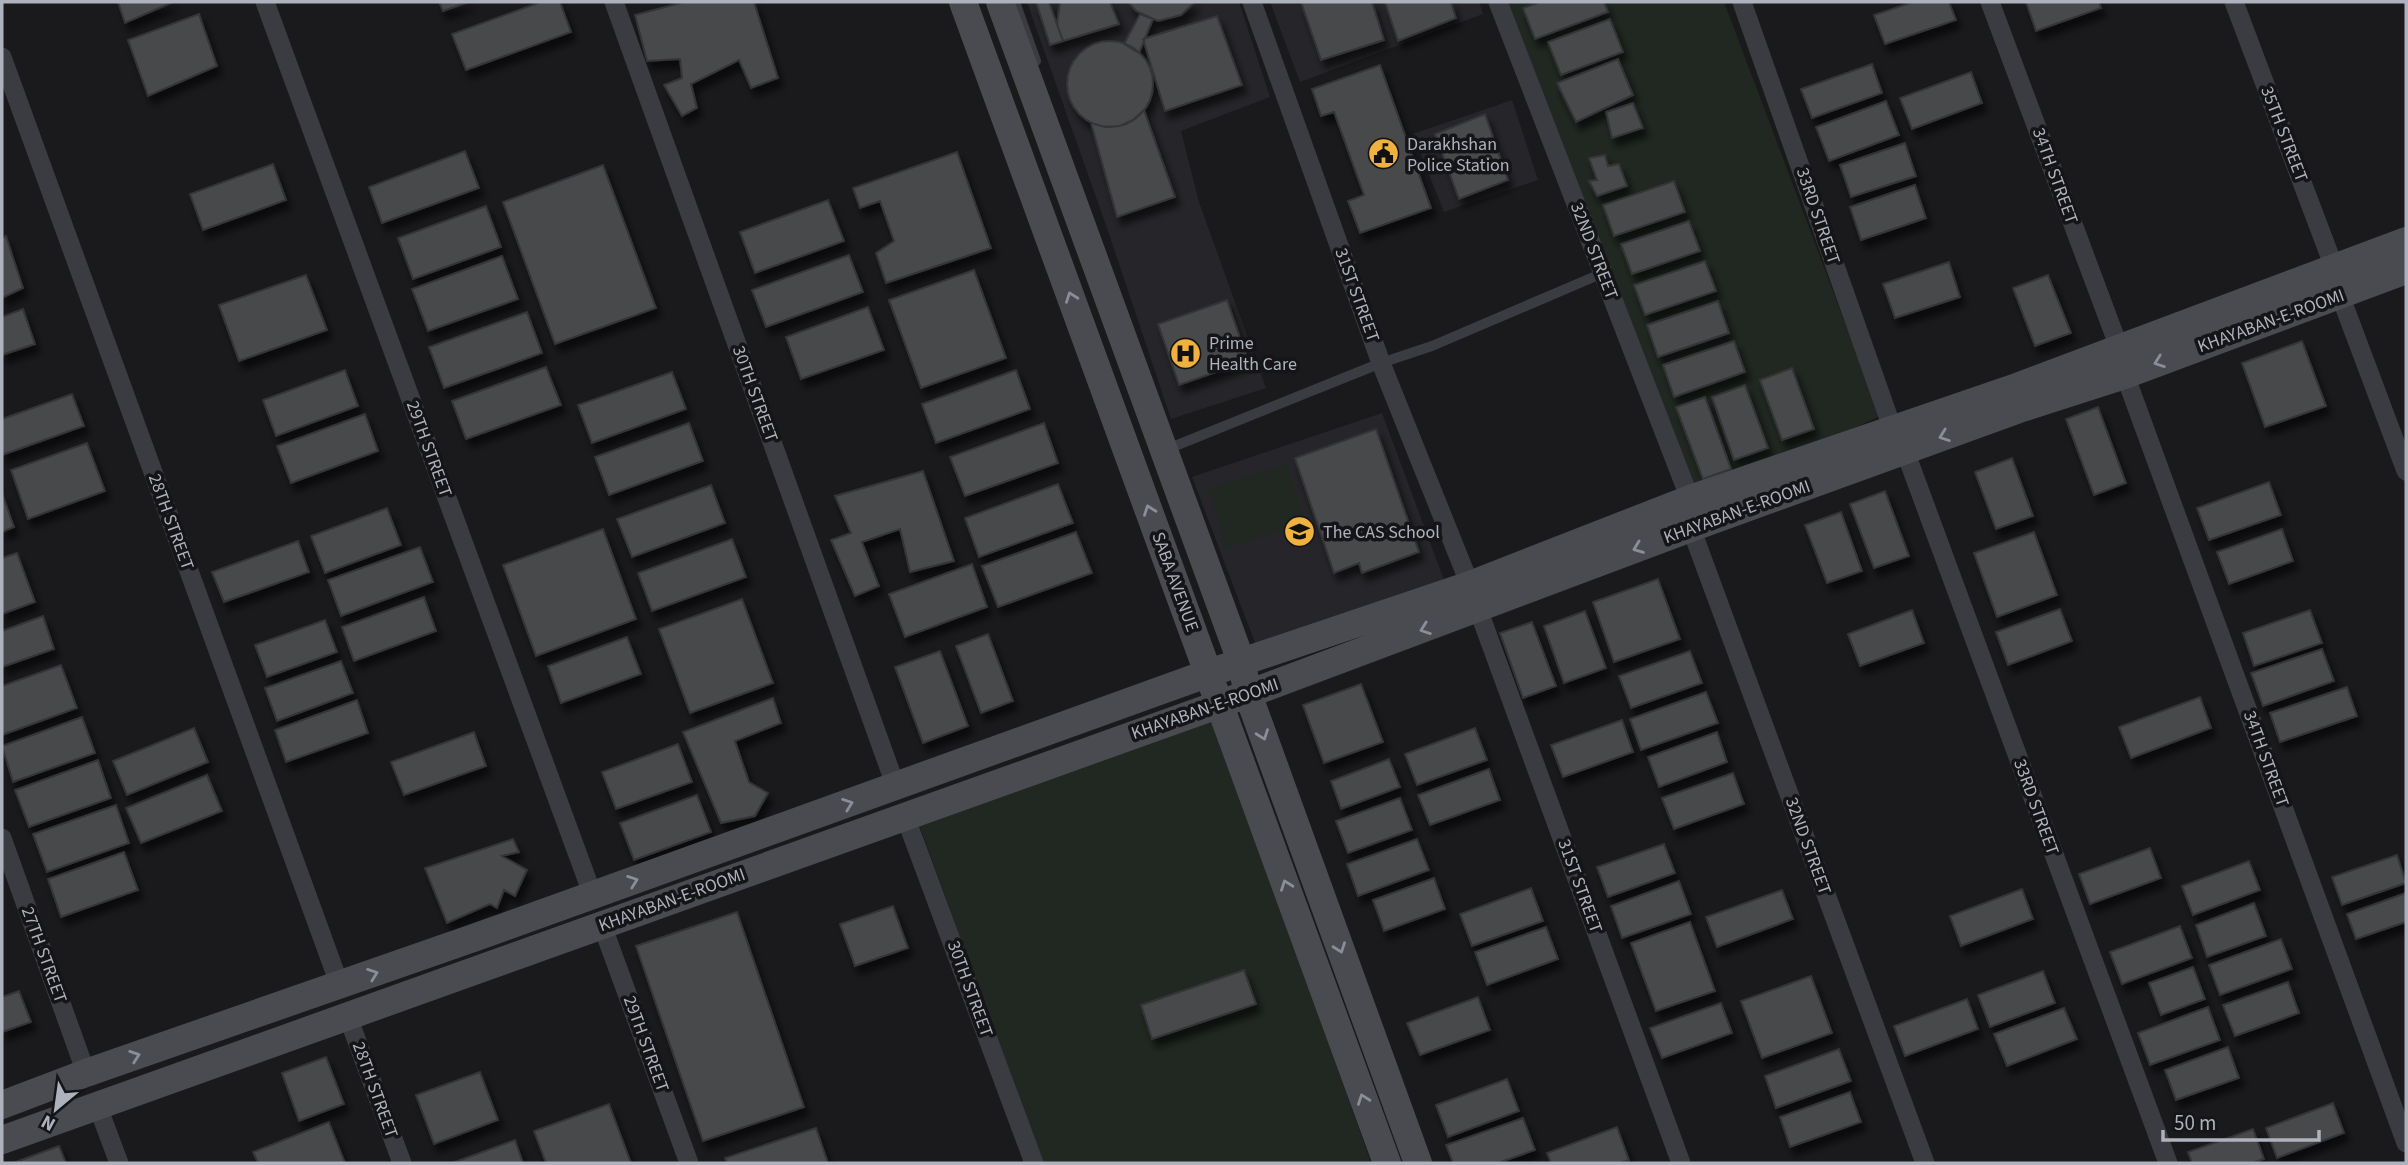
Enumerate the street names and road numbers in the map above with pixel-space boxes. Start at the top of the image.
street label: 35TH STREET [2254,83,2314,186]
street label: 34TH STREET [2026,124,2084,228]
street label: 33RD STREET [1790,164,1846,268]
street label: 32ND STREET [1564,199,1624,303]
street label: 31ST STREET [1328,245,1386,346]
street label: KHAYABAN-E-ROOMI [2194,283,2348,359]
street label: 30TH STREET [726,342,784,446]
street label: 29TH STREET [400,397,458,501]
street label: 28TH STREET [142,470,200,574]
street label: KHAYABAN-E-ROOMI [1660,474,1814,550]
street label: SABA AVENUE [1145,529,1205,635]
street label: KHAYABAN-E-ROOMI [1128,672,1282,746]
street label: 34TH STREET [2237,707,2295,811]
street label: 33RD STREET [2007,755,2065,859]
street label: 32ND STREET [1779,794,1837,899]
street label: 31ST STREET [1551,836,1609,937]
street label: KHAYABAN-E-ROOMI [595,862,749,938]
street label: 27TH STREET [15,903,73,1007]
street label: 30TH STREET [941,937,999,1041]
street label: 29TH STREET [617,992,675,1096]
street label: 28TH STREET [346,1038,404,1142]

